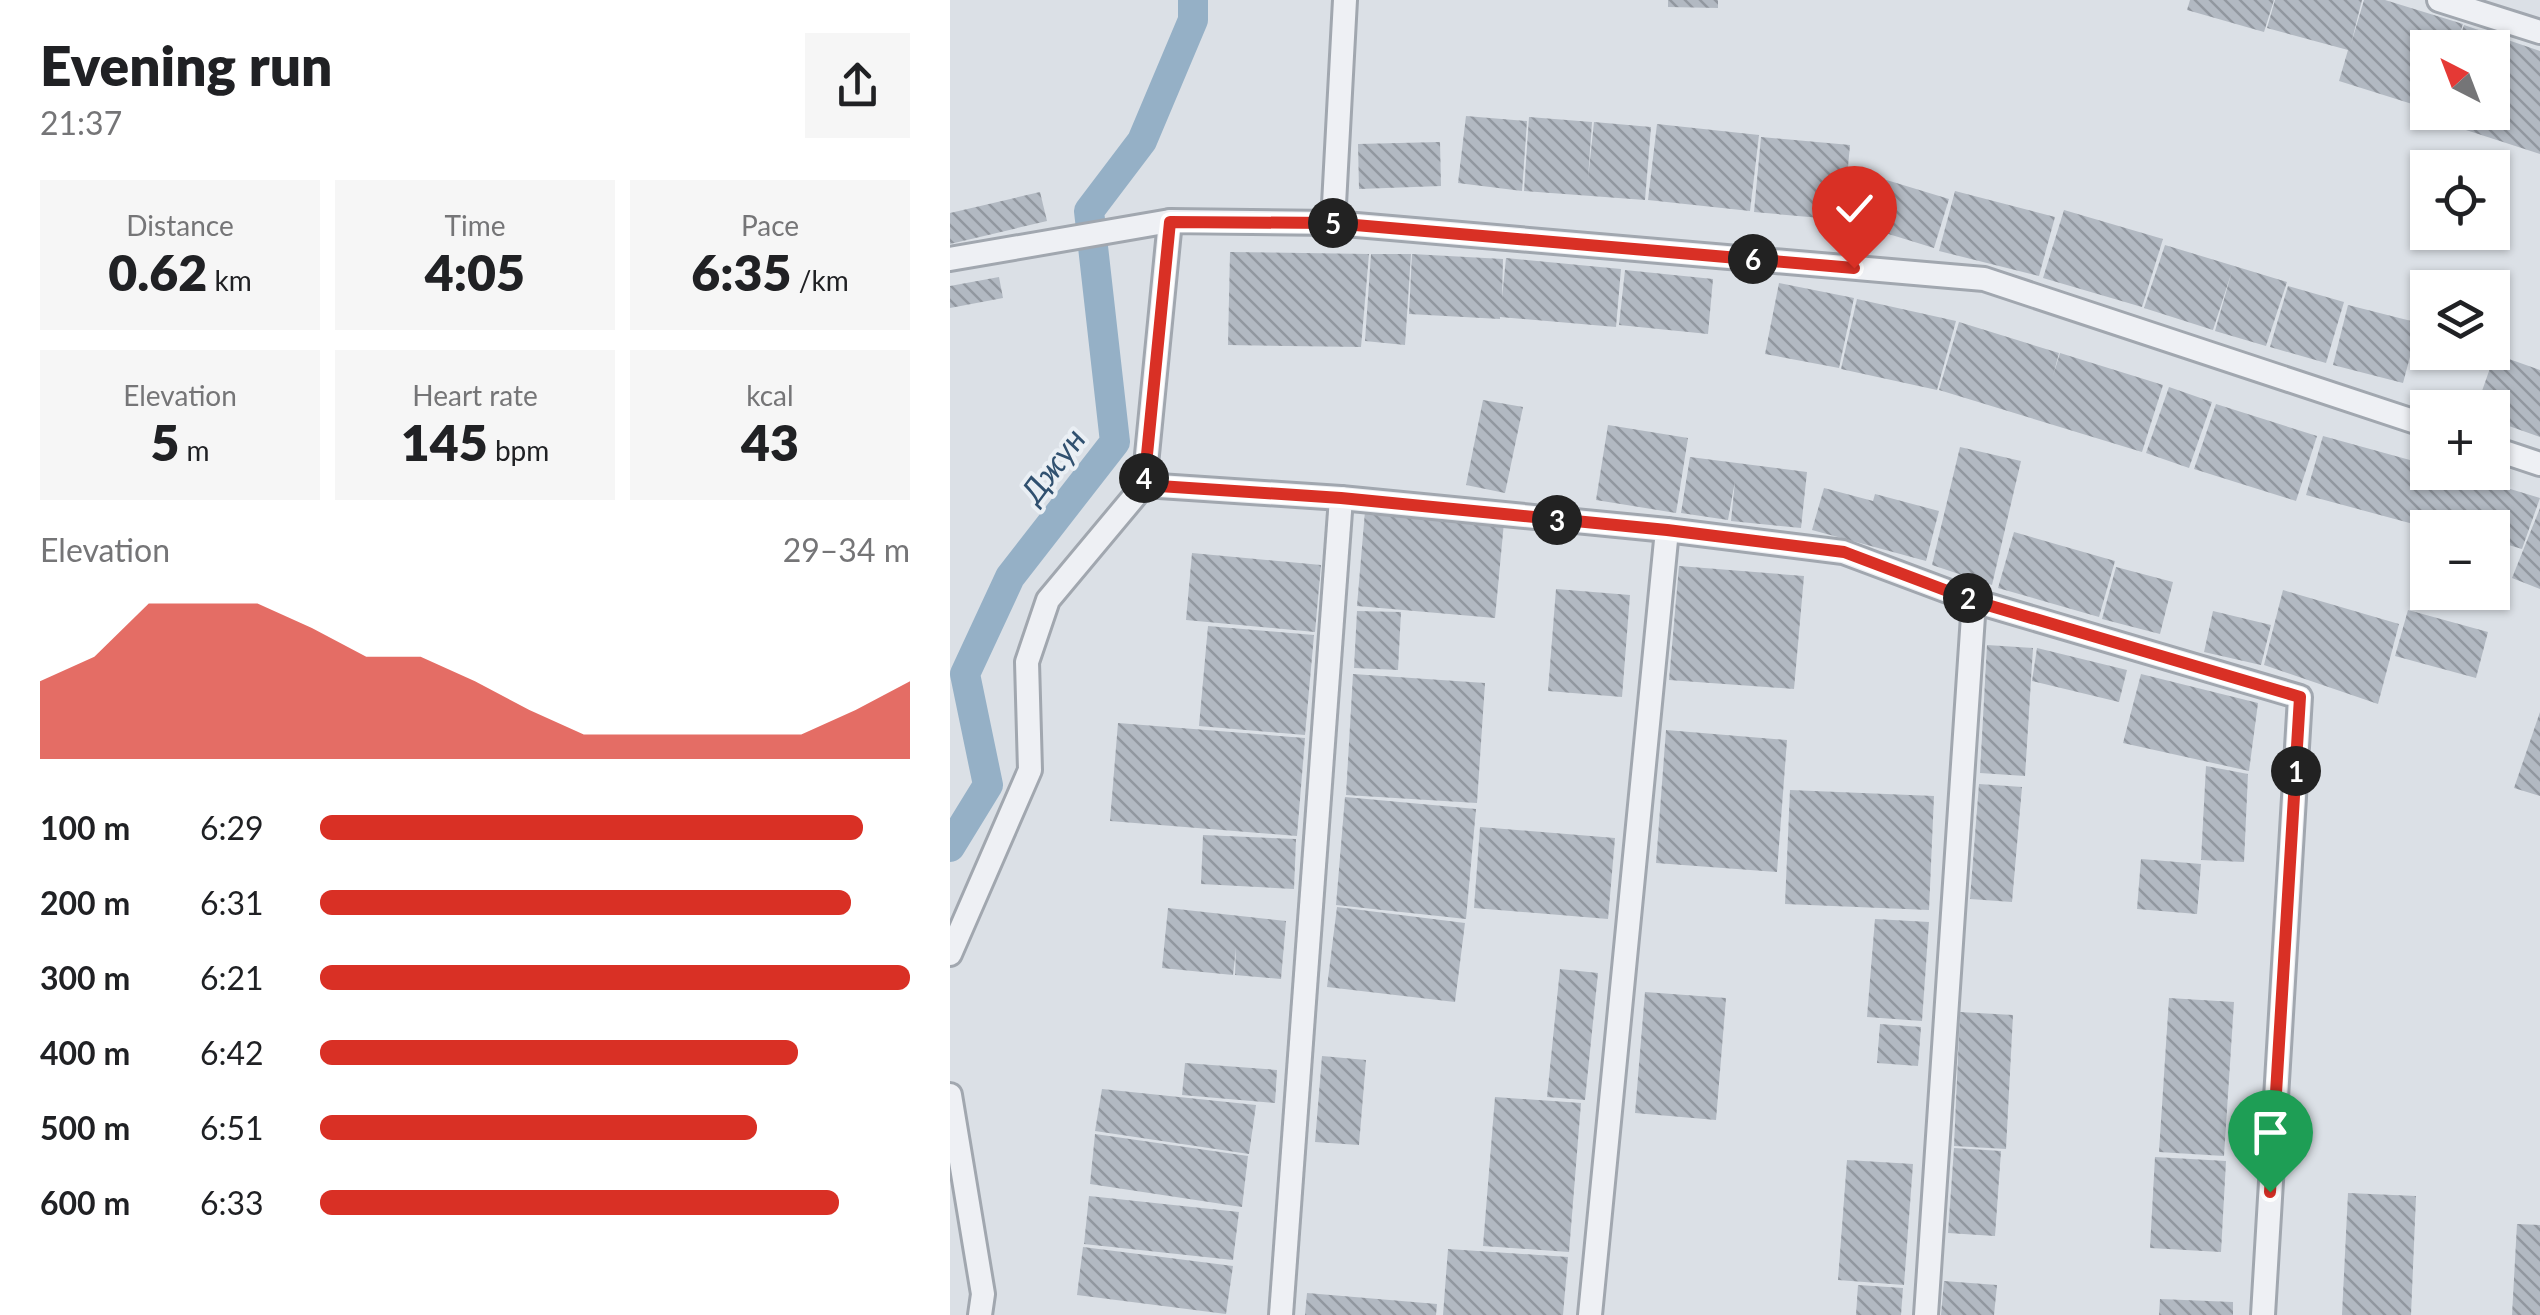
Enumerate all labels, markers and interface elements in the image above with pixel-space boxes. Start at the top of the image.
north arrow [2410,30,2510,130]
map controls [2410,30,2510,610]
text: Evening run [40,32,332,98]
button: share [805,33,910,138]
text: 21:37 [40,103,122,142]
button: locate [2410,150,2510,250]
pin [1812,166,1897,269]
icon: check [1827,181,1882,236]
pin: 5 [1308,198,1358,248]
text: 5 [1325,206,1341,240]
text: Distance [126,208,234,242]
text: Time [445,208,505,242]
text: Pace [741,208,799,242]
pin: 6 [1728,234,1778,284]
text: 0.62 [108,242,207,302]
text: 4:05 [425,242,525,302]
text: 6:35 [691,242,792,302]
text: 6 [1745,242,1761,276]
text: km [207,263,252,297]
text: /km [792,263,849,297]
button: layers [2410,270,2510,370]
text: Elevation [123,378,237,412]
text: Heart rate [412,378,538,412]
text: kcal [746,378,794,412]
button: + [2410,390,2510,490]
text: 5 [150,412,179,472]
text: 145 [401,412,488,472]
text: 43 [741,412,799,472]
water label: Джун [1010,420,1093,512]
text: m [179,433,210,467]
text: bpm [488,433,549,467]
pin: 4 [1119,453,1169,503]
text: 4 [1136,461,1152,495]
pin: 3 [1532,495,1582,545]
text: 3 [1549,503,1565,537]
button: − [2410,510,2510,610]
text: Elevation [40,530,170,569]
text: 29–34 m [783,530,910,569]
pin: 2 [1943,573,1993,623]
text: 2 [1960,581,1976,615]
pin: 1 [2271,746,2321,796]
text: 1 [2288,754,2304,788]
text: 100 m [40,808,130,847]
text: 6:29 [200,808,264,847]
text: 200 m [40,883,130,922]
text: 6:31 [200,883,264,922]
text: 300 m [40,958,130,997]
text: 6:21 [200,958,264,997]
text: 400 m [40,1033,130,1072]
text: 6:42 [200,1033,264,1072]
pin [2228,1090,2313,1193]
icon: arrive [2243,1105,2298,1160]
text: 500 m [40,1108,130,1147]
text: 6:51 [200,1108,264,1147]
text: 600 m [40,1183,130,1222]
text: 6:33 [200,1183,264,1222]

